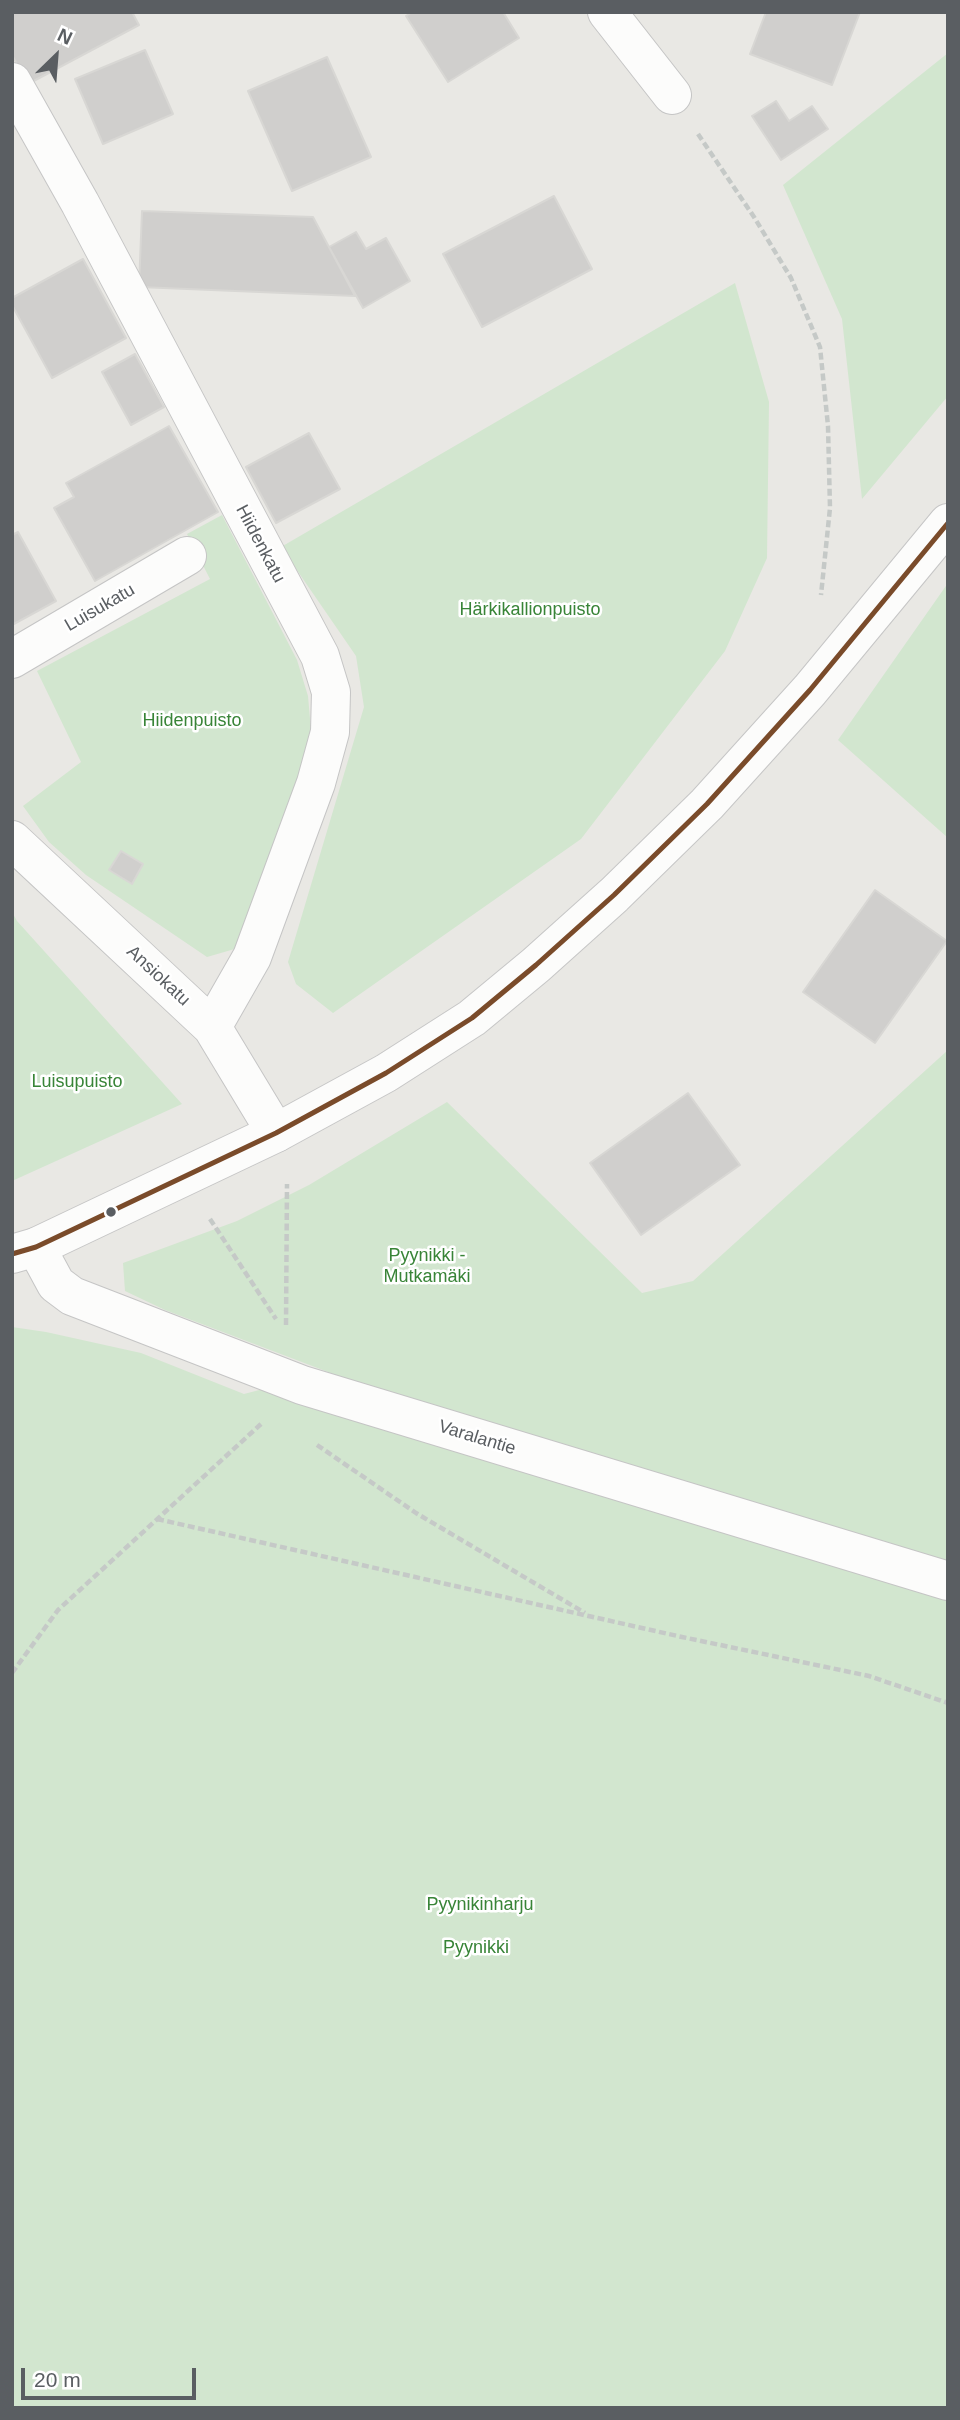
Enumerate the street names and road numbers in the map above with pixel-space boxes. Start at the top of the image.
street label: Hiidenkatu [230,501,290,587]
street label: Luisukatu [61,579,139,637]
street label: Ansiokatu [122,941,194,1011]
street label: Varalantie [436,1416,518,1460]

